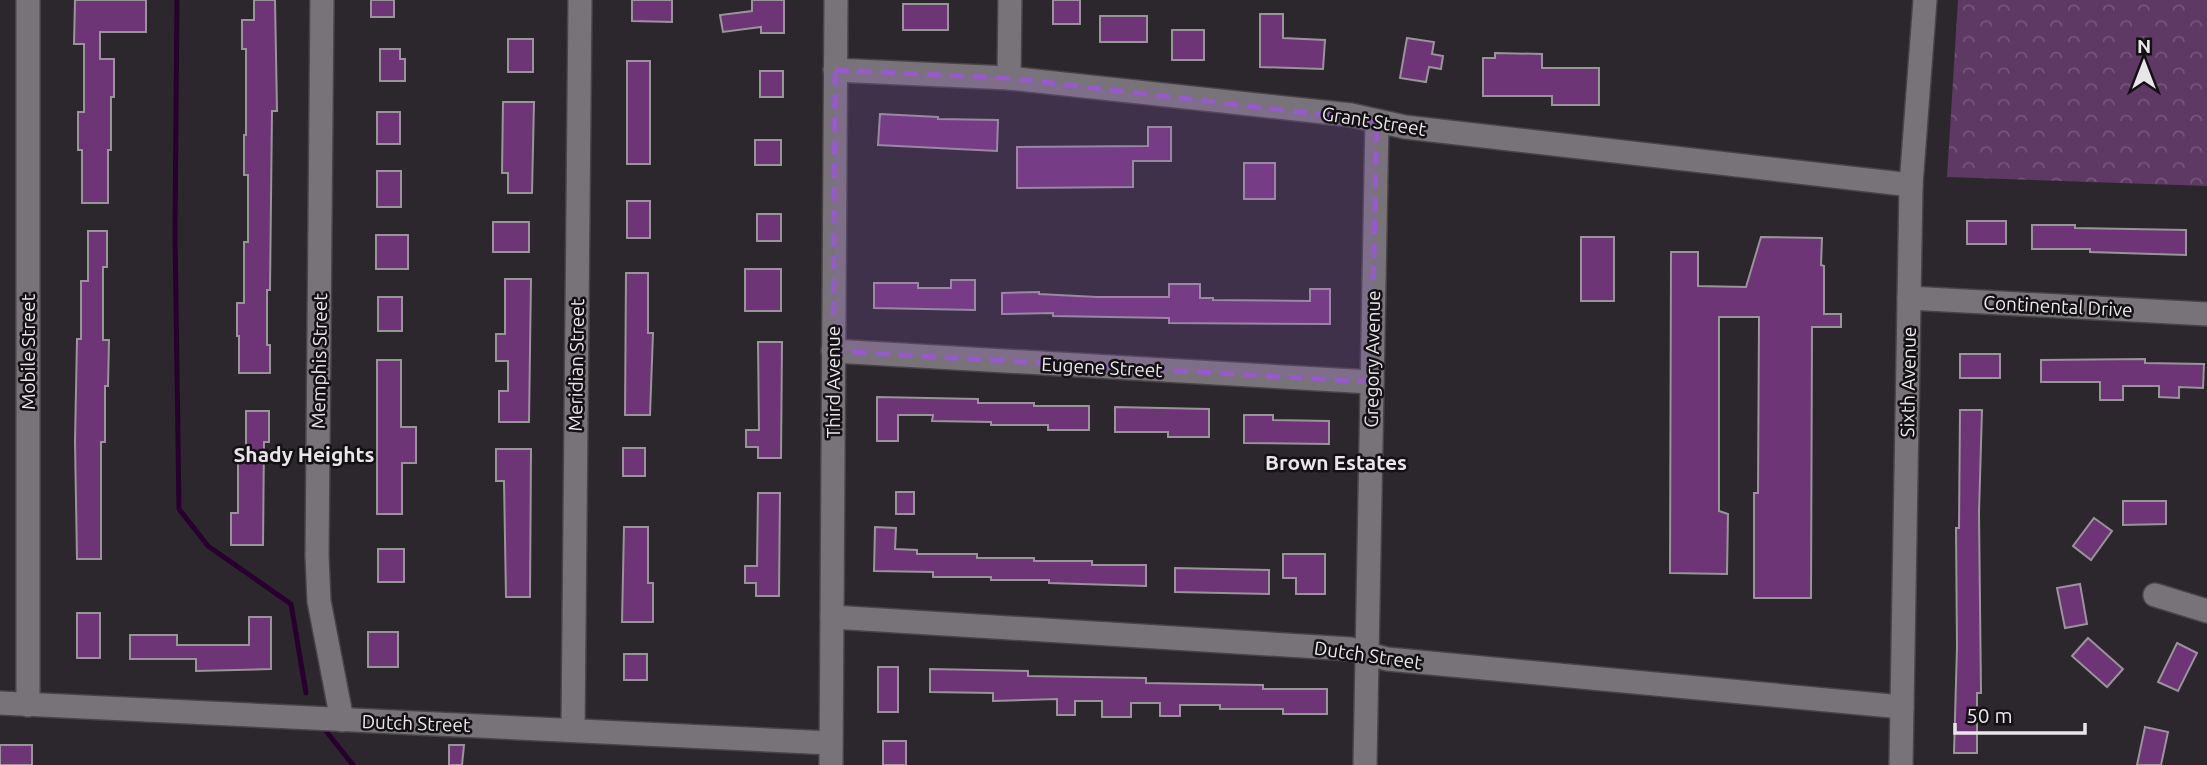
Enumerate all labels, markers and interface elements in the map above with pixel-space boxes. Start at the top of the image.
north arrow [2109,28,2179,98]
text: N [2137,35,2151,57]
street label: Grant Street [1320,102,1428,140]
street label: Gregory Avenue [1360,290,1384,428]
street label: Continental Drive [1983,291,2133,321]
street label: Memphis Street [307,292,331,429]
street label: Mobile Street [17,293,39,410]
street label: Meridian Street [564,298,588,431]
street label: Third Avenue [822,326,844,438]
street label: Sixth Avenue [1896,326,1920,438]
street label: Eugene Street [1041,353,1164,381]
district label: Shady Heights [233,442,375,466]
district label: Brown Estates [1265,450,1407,474]
street label: Dutch Street [1313,637,1424,674]
scale bar [1955,692,2084,736]
text: 50 m [1966,703,2013,727]
street label: Dutch Street [361,710,471,736]

